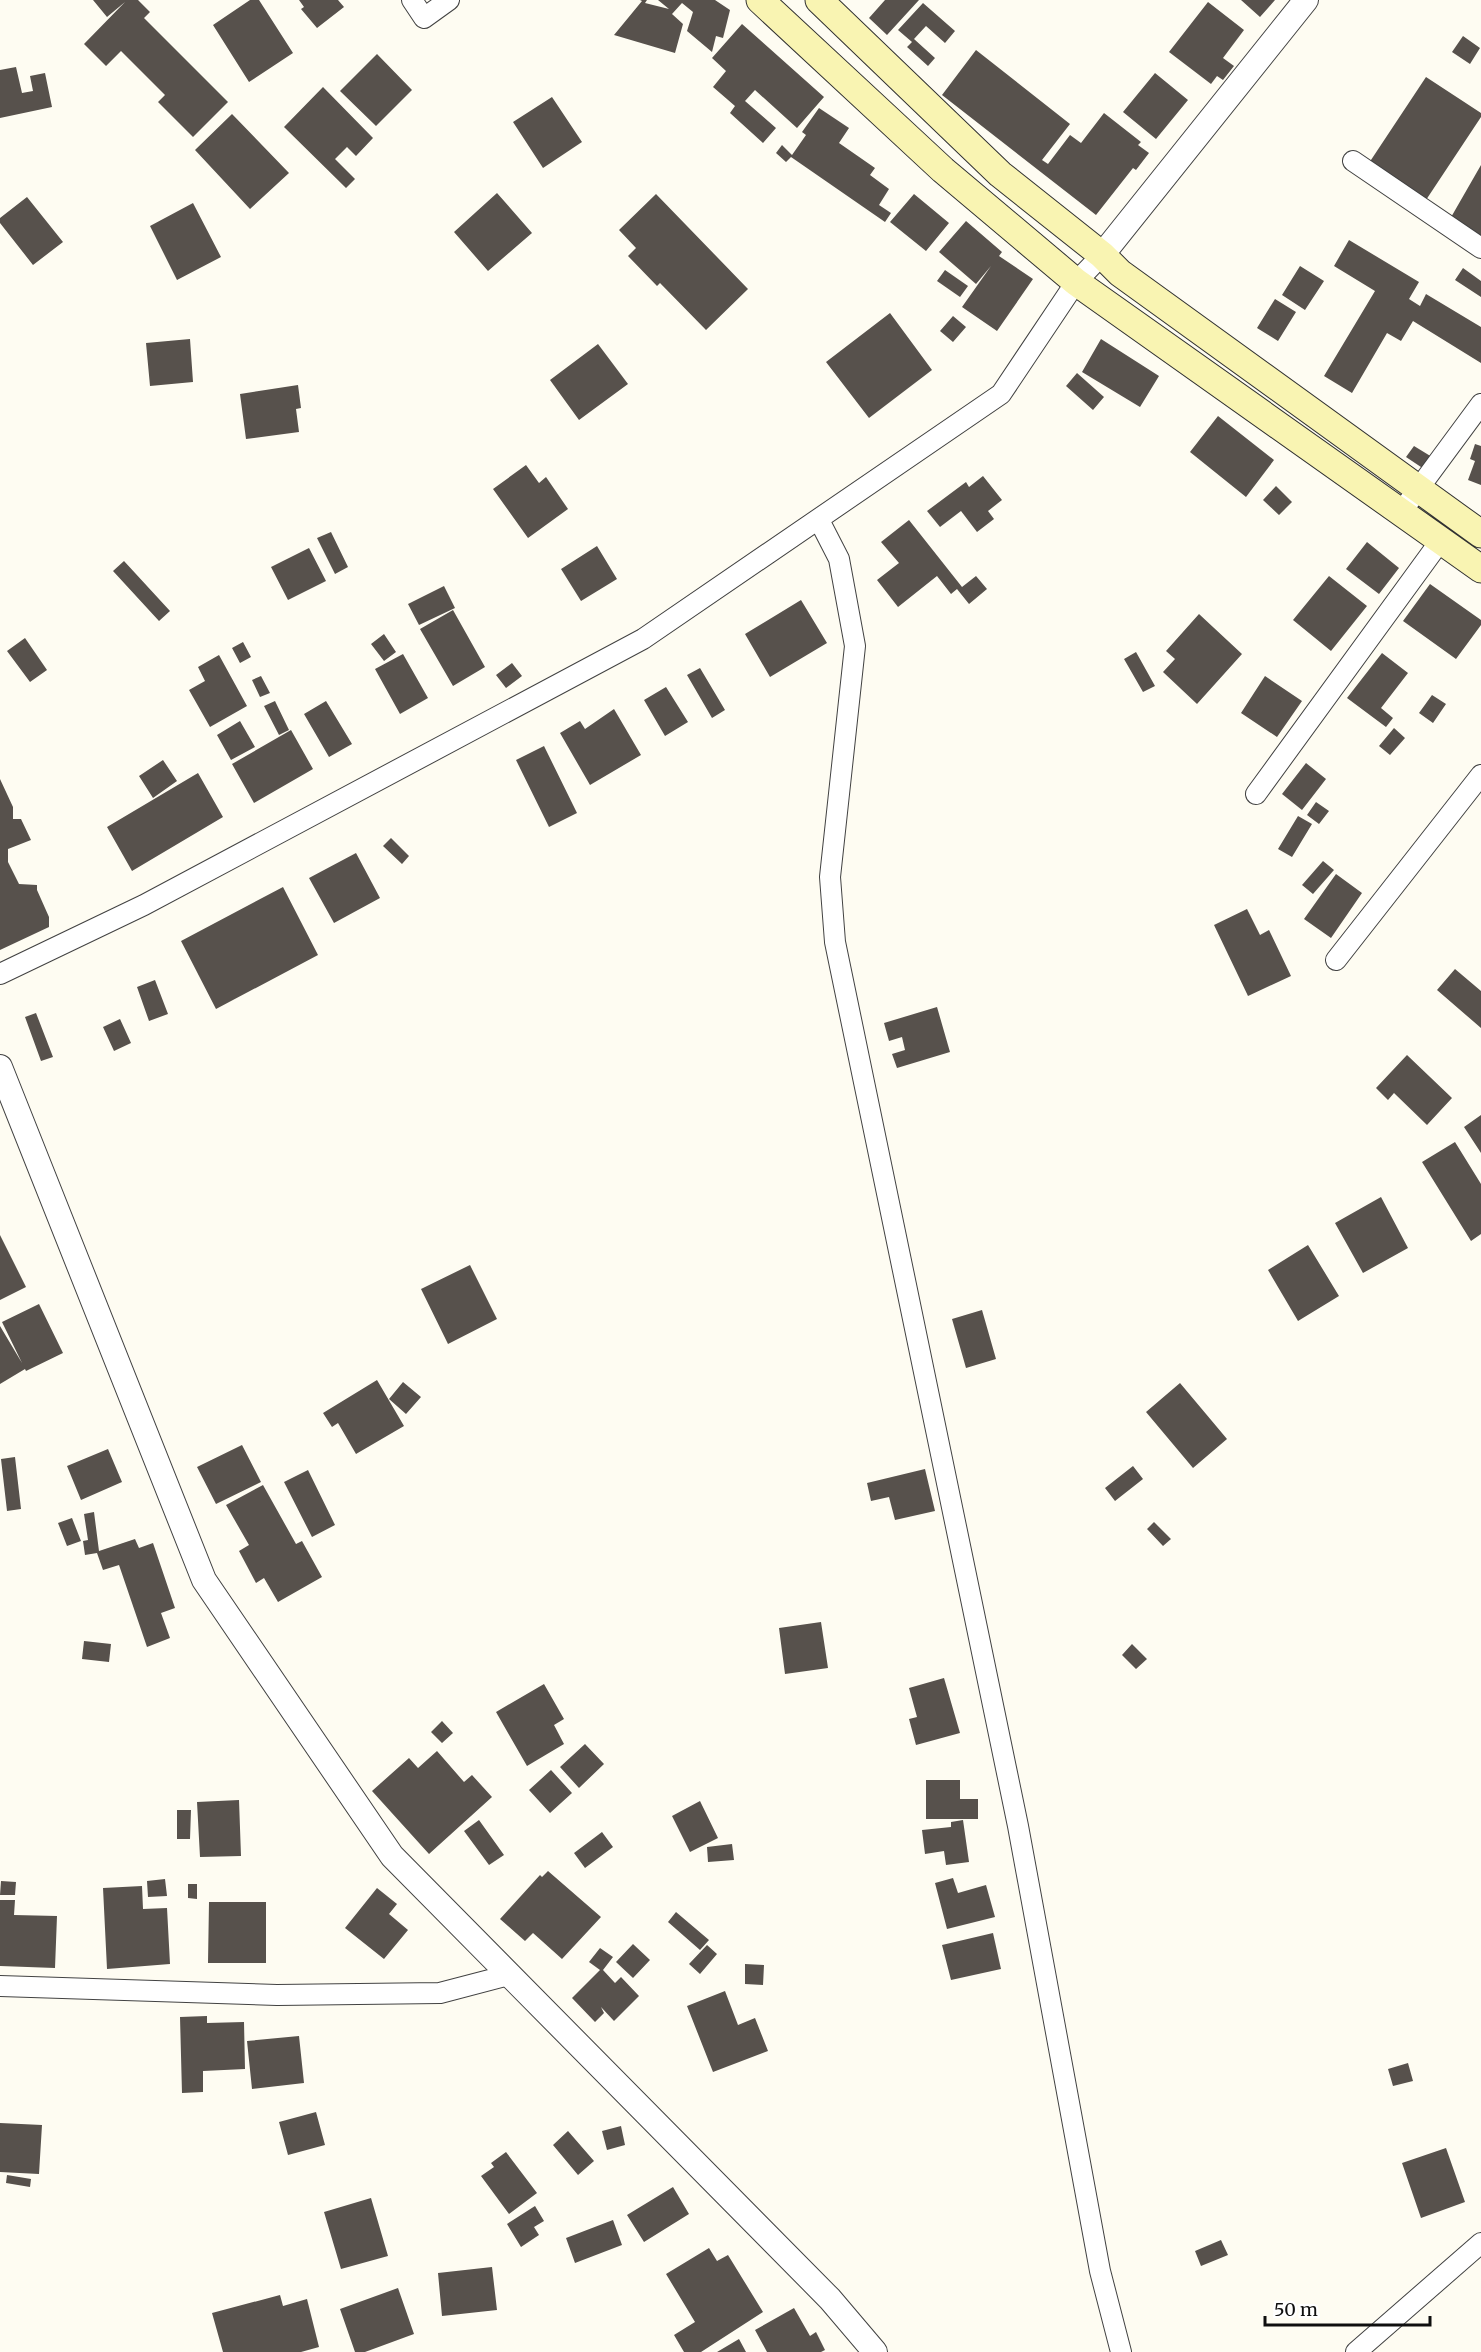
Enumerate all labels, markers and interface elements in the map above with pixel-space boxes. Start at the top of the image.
scale bar [1265,2289,1430,2327]
text: 50 m [1274,2298,1318,2321]

